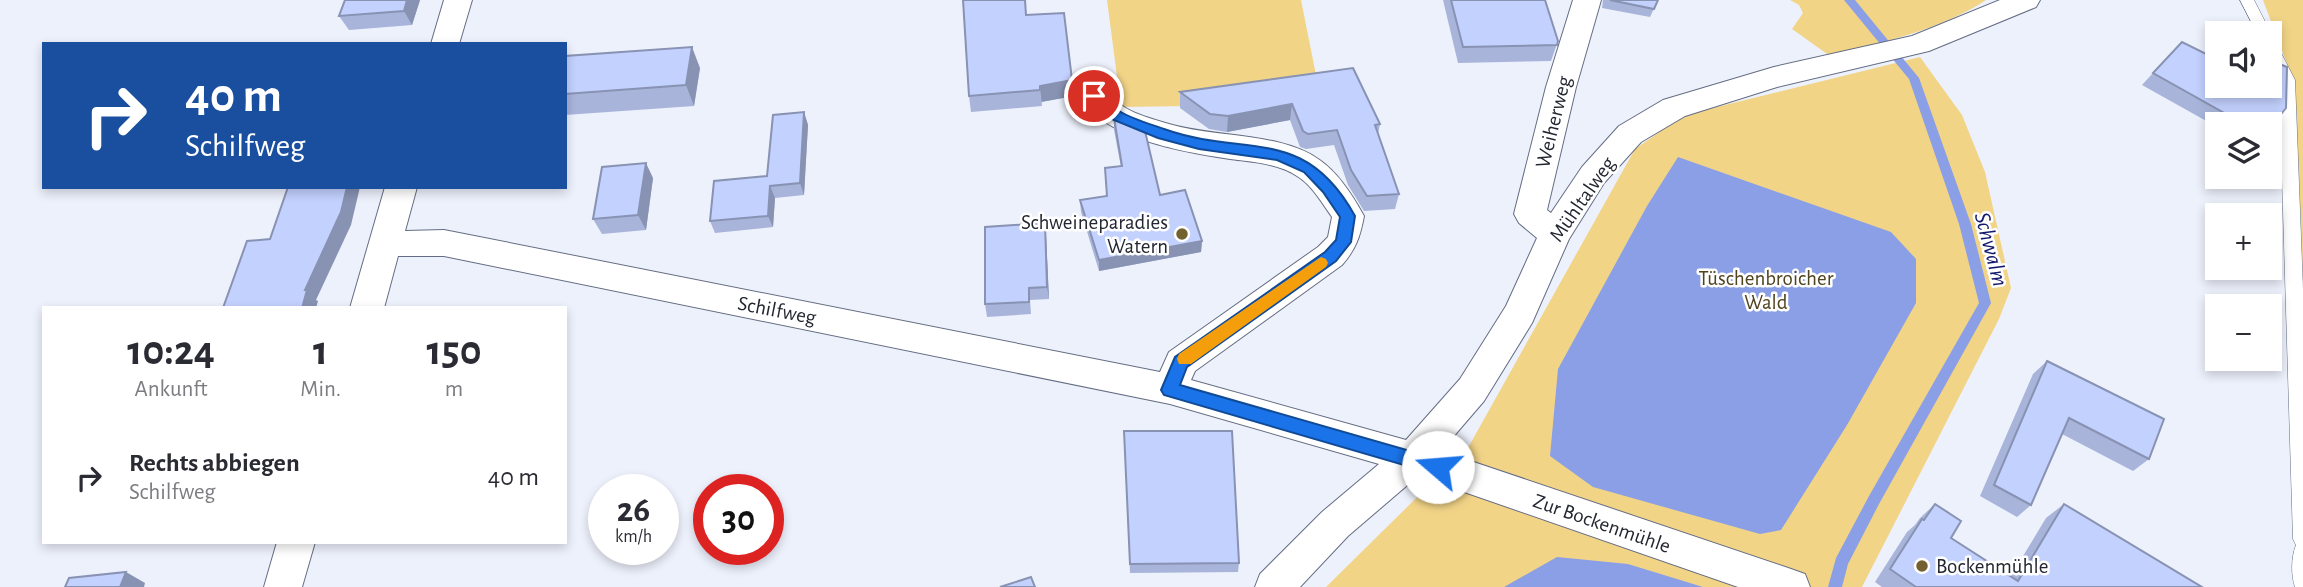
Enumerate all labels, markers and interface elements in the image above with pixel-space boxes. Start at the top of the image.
map controls [2205,21,2282,371]
button: sound [2205,21,2282,98]
pin [1064,66,1124,126]
icon: right [70,70,161,161]
text: 40 m [185,72,282,121]
street label: Weiherweg [1532,73,1575,170]
icon: arrive [1075,77,1113,115]
button: layers [2205,112,2282,189]
text: Schilfweg [185,130,305,162]
street label: Mühltalweg [1546,152,1620,245]
button: + [2205,203,2282,280]
water label: Schwalm [1970,210,2011,289]
place label: Schweineparadies Watern [1021,212,1168,257]
marker: Schweineparadies Watern [1174,226,1190,242]
park label: Tüschenbroicher Wald [1699,268,1834,313]
street label: Schilfweg [736,293,818,328]
button: − [2205,294,2282,371]
text: 10:24 [127,330,215,372]
text: 1 [313,330,328,372]
text: 150 [426,330,482,372]
text: Ankunft [135,378,208,401]
text: Min. [300,378,341,401]
text: m [445,378,463,401]
position arrow [1401,430,1475,504]
text: Rechts abbiegen [129,450,300,476]
icon: right [70,459,108,497]
text: 40 m [488,464,539,490]
speed limit sign: 30 [693,474,784,565]
text: Schilfweg [129,481,216,504]
street label: Zur Bockenmühle [1530,490,1673,557]
text: 26 [617,493,650,528]
text: km/h [615,528,652,546]
place label: Bockenmühle [1936,556,2048,577]
marker: Bockenmühle [1914,558,1930,574]

